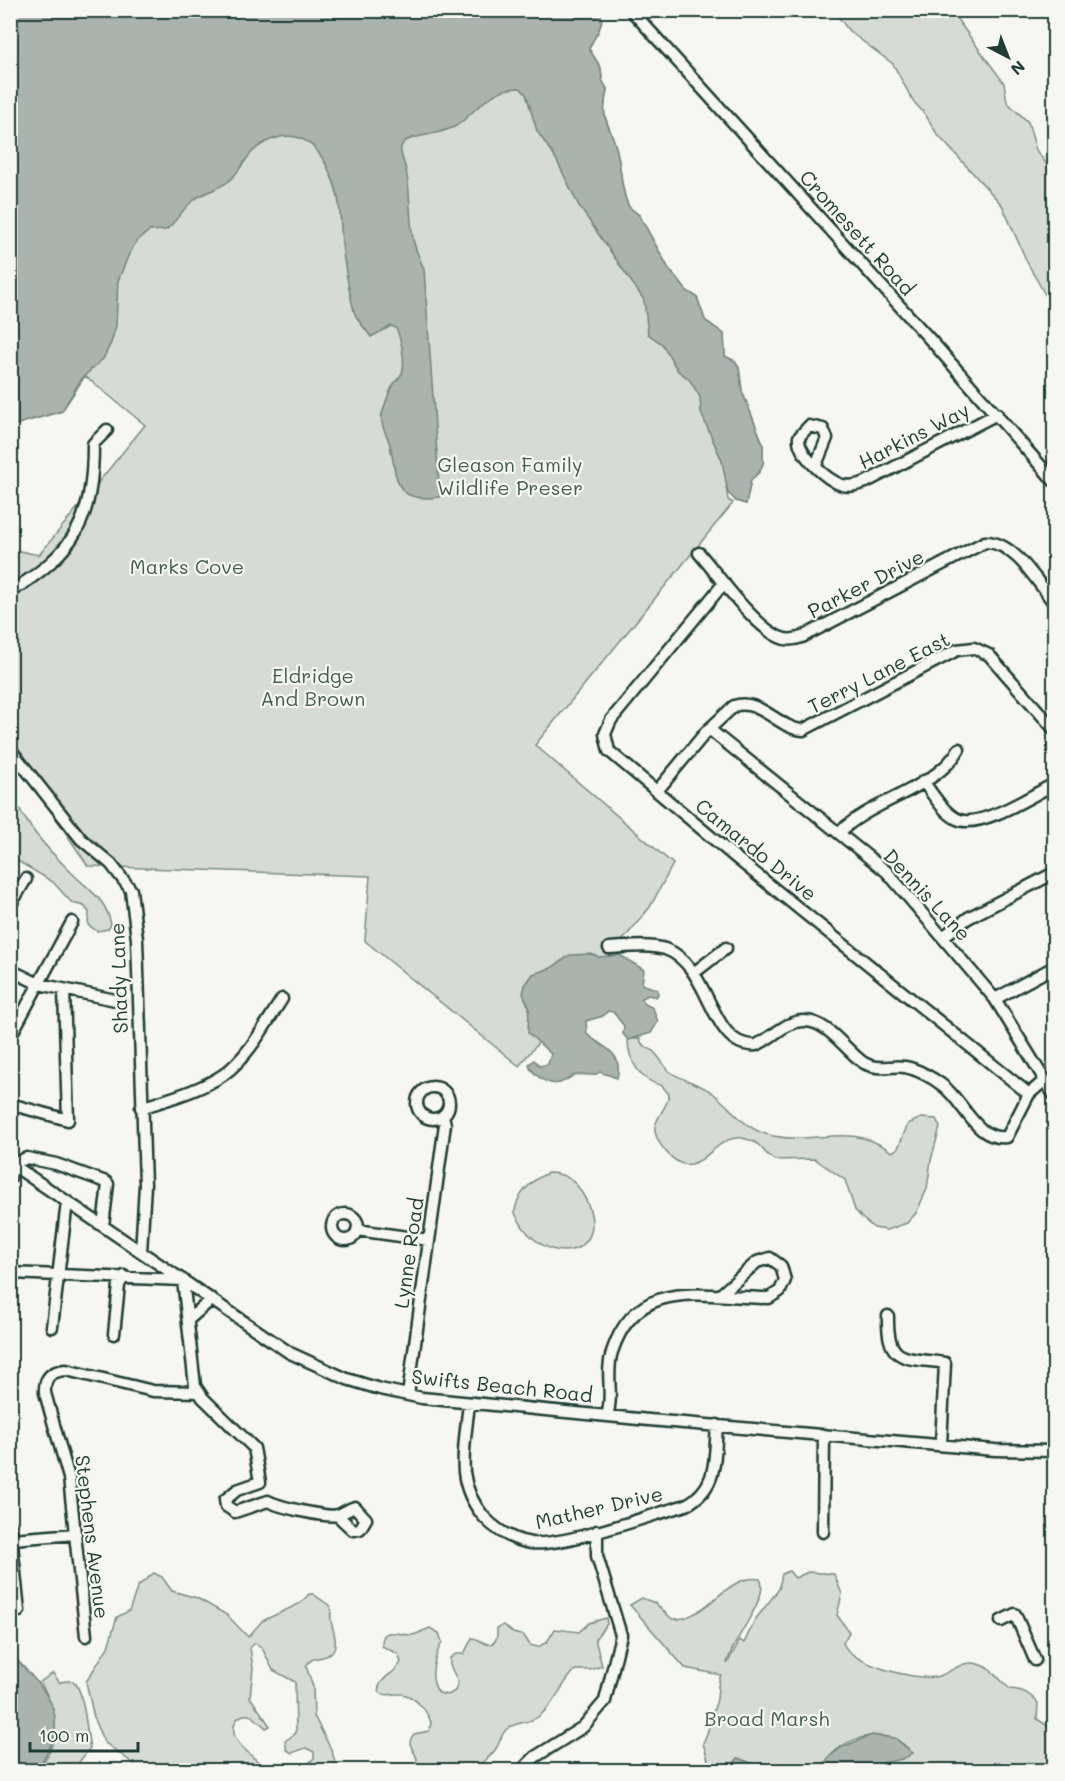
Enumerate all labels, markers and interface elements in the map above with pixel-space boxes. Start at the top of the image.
north arrow [978,27,1038,87]
text: N [1007,57,1030,80]
street label: Cromesett Road [794,164,921,301]
street label: Harkins Way [854,396,973,474]
park label: Gleason Family Wildlife Preser [437,451,583,500]
street label: Parker Drive [803,543,928,624]
park label: Marks Cove [130,553,244,579]
street label: Terry Lane East [803,625,954,719]
park label: Eldridge And Brown [261,662,365,711]
street label: Camardo Drive [691,792,823,906]
street label: Dennis Lane [878,843,977,946]
street label: Shady Lane [103,922,133,1034]
street label: Lynne Road [387,1196,429,1310]
street label: Swifts Beach Road [410,1363,594,1407]
street label: Stephens Avenue [70,1453,116,1620]
street label: Mather Drive [532,1480,665,1534]
park label: Broad Marsh [704,1705,830,1731]
scale bar [30,1715,138,1753]
text: 100 m [39,1723,89,1747]

